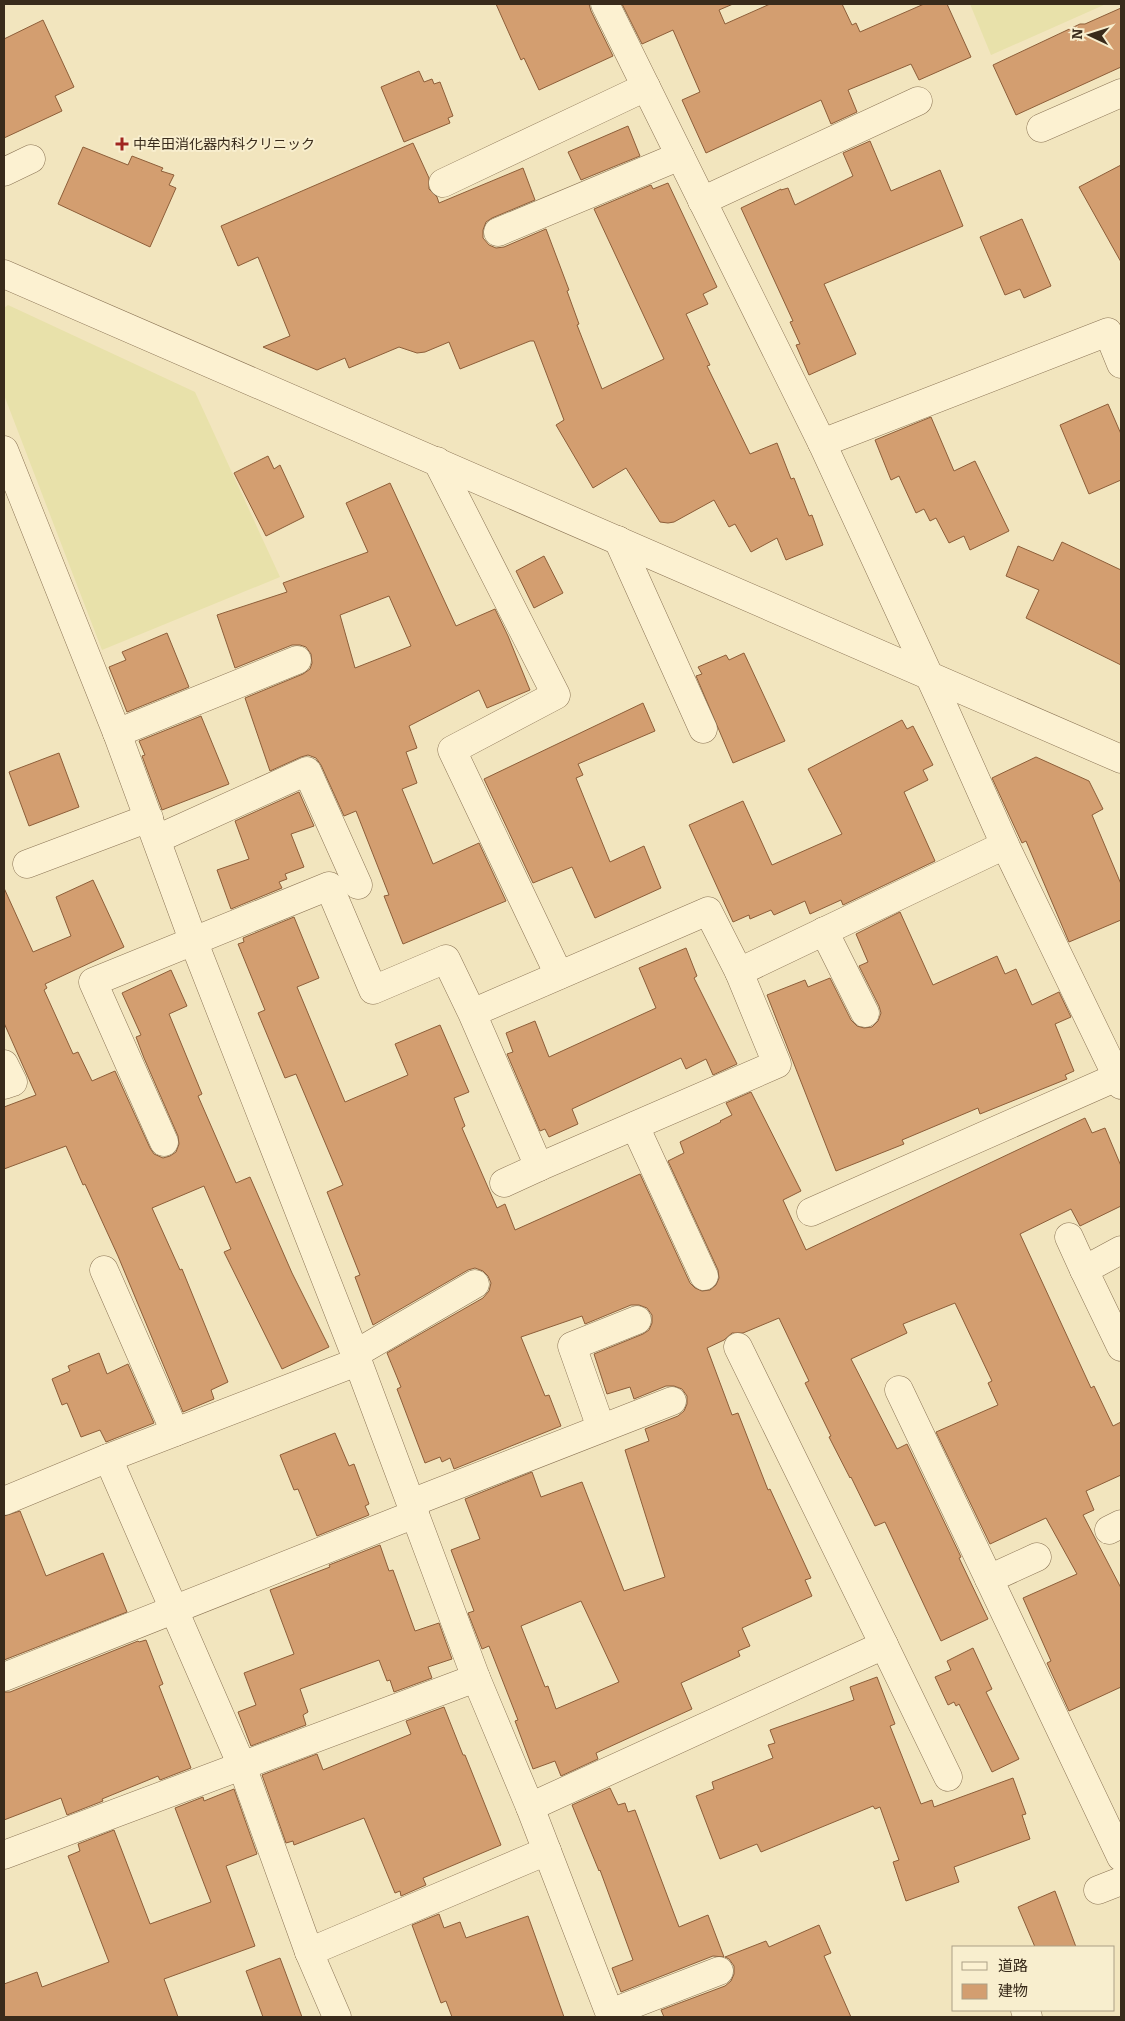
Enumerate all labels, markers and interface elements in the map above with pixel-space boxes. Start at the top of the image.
north arrow [1065,10,1115,60]
text: N [1069,28,1086,40]
place label: 中牟田消化器内科クリニック [133,136,315,153]
marker: 中牟田消化器内科クリニック [115,137,129,151]
legend [952,1946,1115,2011]
text: 道路 [998,1957,1028,1975]
text: 建物 [998,1982,1028,2000]

